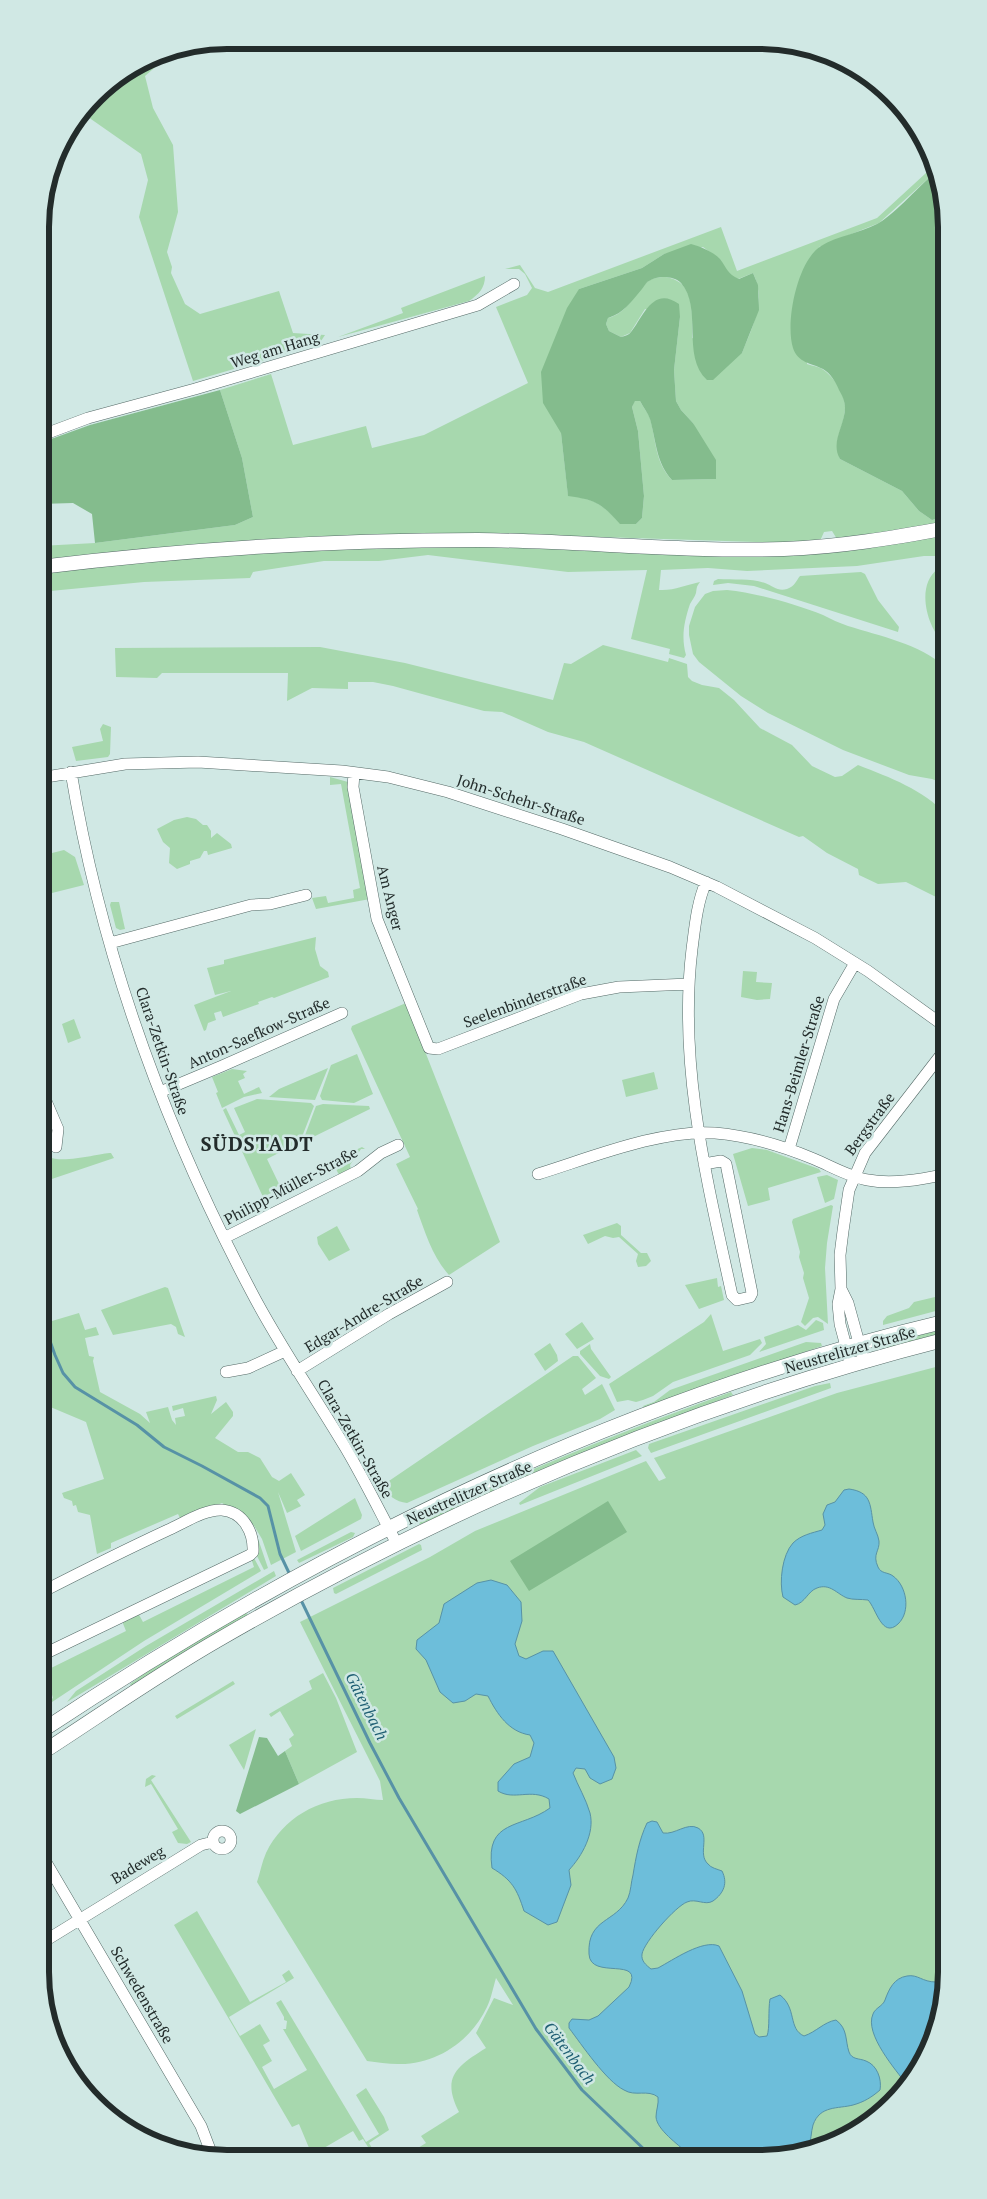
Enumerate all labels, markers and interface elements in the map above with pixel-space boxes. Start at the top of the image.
street label: Weg am Hang [228,326,322,372]
street label: John-Schehr-Straße [455,769,588,829]
street label: Am Anger [373,863,409,933]
street label: Seelenbinderstraße [460,968,589,1032]
street label: Clara-Zetkin-Straße [132,984,194,1117]
street label: Anton-Saefkow-Straße [184,992,333,1072]
street label: Hans-Beimler-Straße [768,993,828,1135]
street label: Bergstraße [840,1088,899,1159]
district label: SÜDSTADT [200,1130,314,1157]
street label: Philipp-Müller-Straße [220,1141,361,1229]
street label: Edgar-Andre-Straße [301,1270,426,1356]
street label: Neustrelitzer Straße [782,1321,917,1377]
street label: Clara-Zetkin-Straße [314,1375,398,1502]
street label: Neustrelitzer Straße [403,1455,534,1529]
water label: Gätenbach [341,1668,393,1744]
street label: Badeweg [107,1840,169,1888]
street label: Schwedenstraße [107,1942,179,2047]
water label: Gätenbach [539,2017,601,2089]

